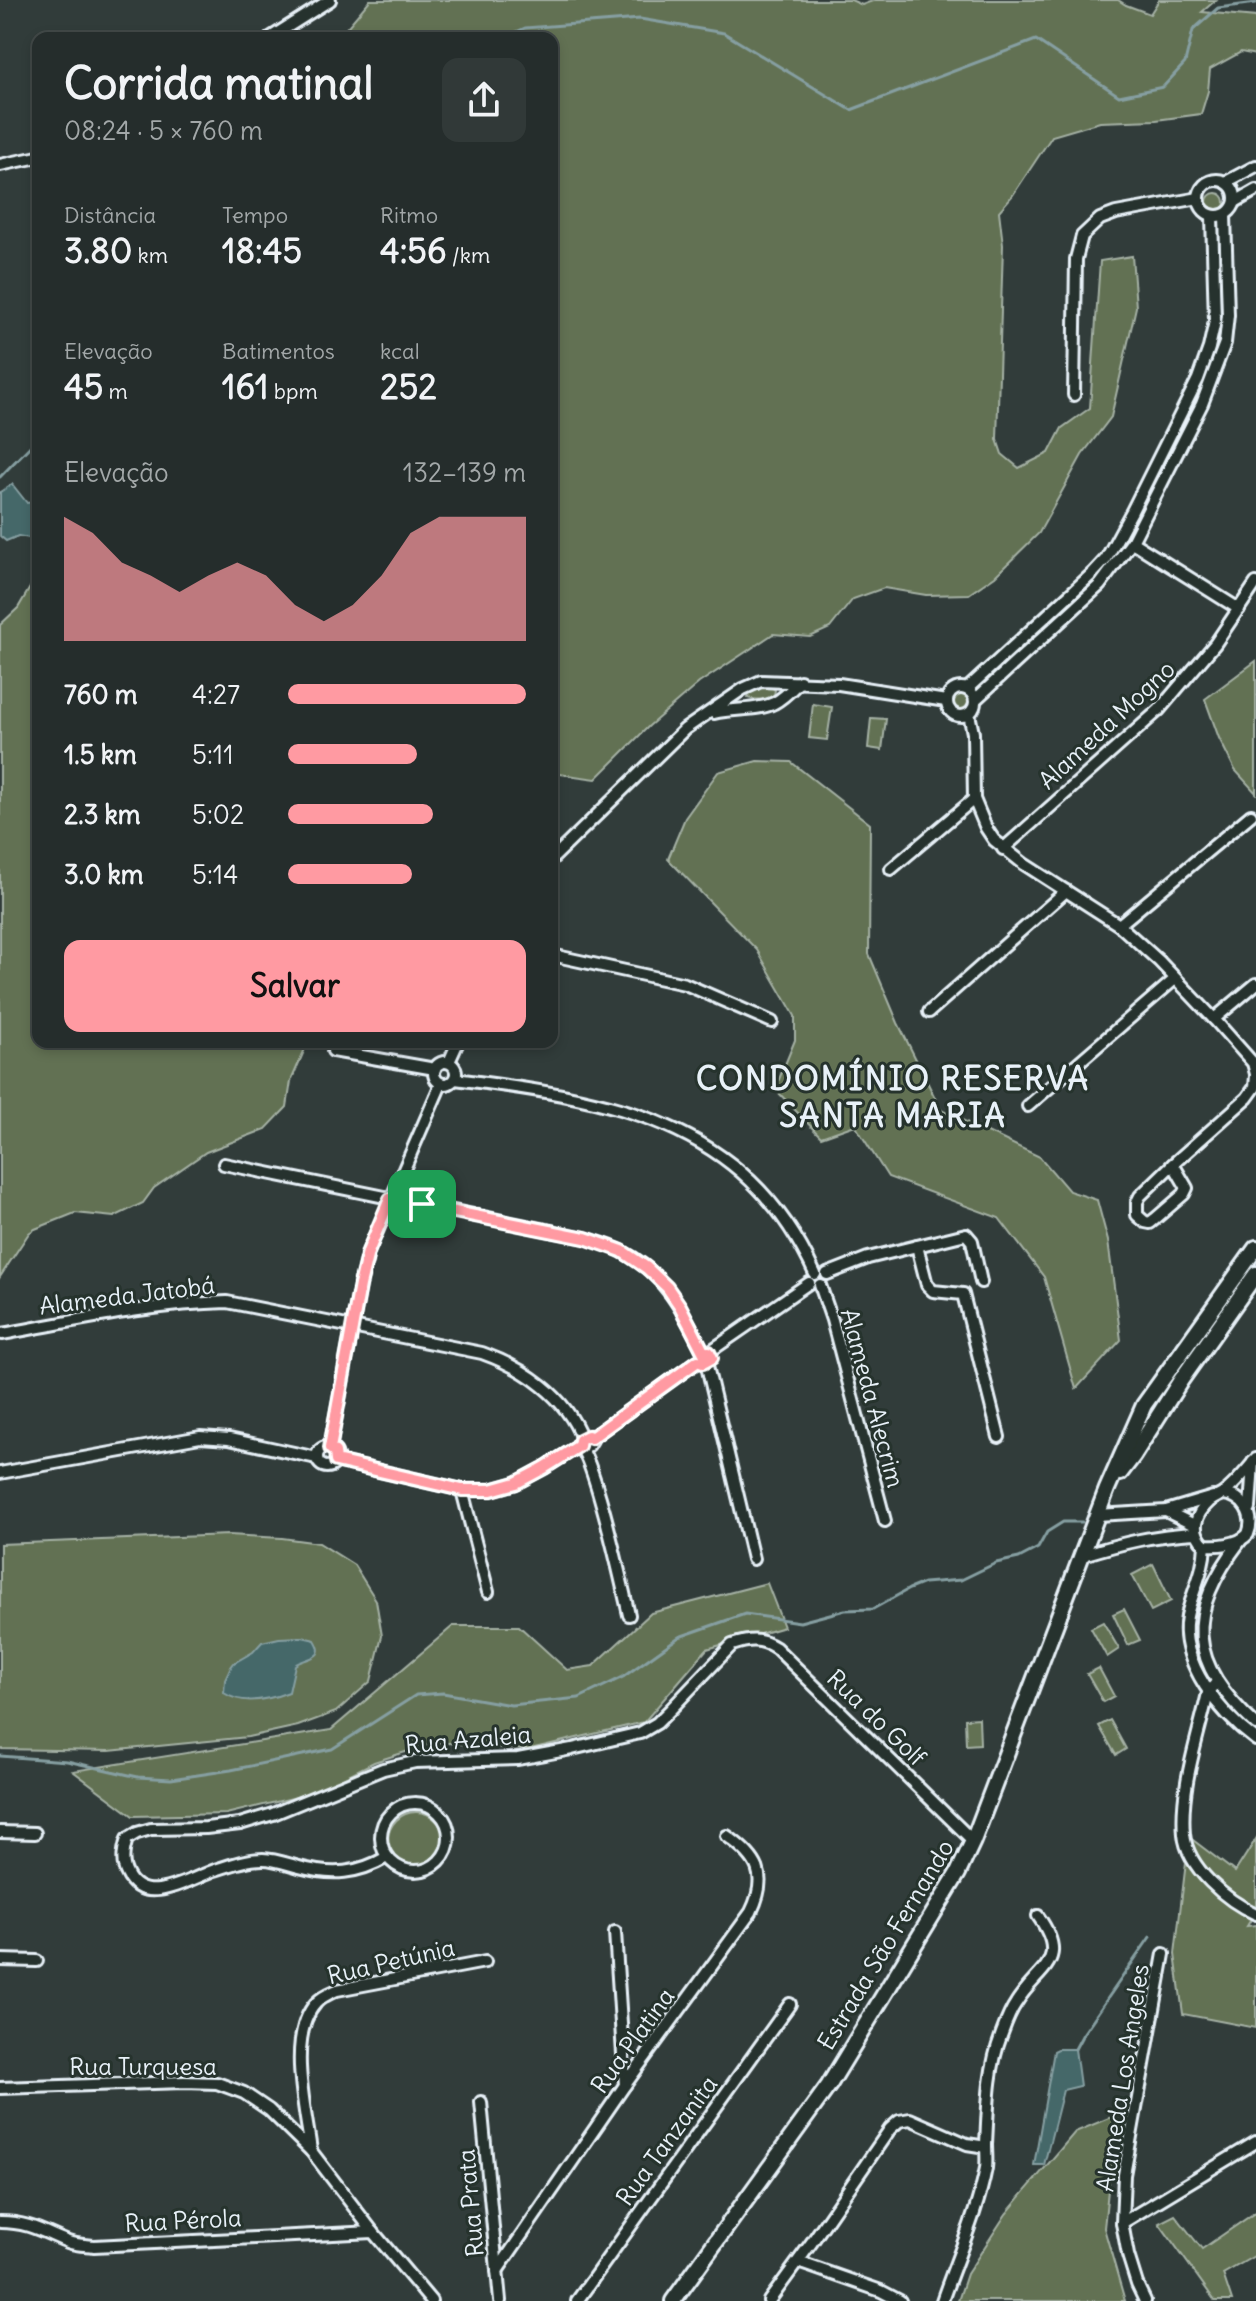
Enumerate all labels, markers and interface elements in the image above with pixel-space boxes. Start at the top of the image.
text: Corrida matinal [64,56,373,111]
button: share [442,58,526,142]
text: 08:24 · 5 × 760 m [64,114,263,147]
text: Distância [64,201,156,229]
text: Tempo [222,201,288,229]
text: Ritmo [380,201,438,229]
text: 3.80 [64,229,132,272]
text: 18:45 [222,229,302,272]
text: 4:56 [380,229,447,272]
text: km [132,241,168,269]
text: /km [447,241,490,269]
text: Elevação [64,337,153,365]
text: Batimentos [222,337,335,365]
text: kcal [380,337,420,365]
text: 45 [64,365,103,408]
text: 161 [222,365,269,408]
text: 252 [380,365,437,408]
text: m [103,377,128,405]
text: bpm [269,377,318,405]
text: Elevação [64,456,169,489]
text: 132–139 m [403,456,526,489]
street label: Alameda Mogno [1032,653,1181,795]
text: 760 m [64,678,138,711]
text: 4:27 [192,678,240,711]
text: 1.5 km [64,738,137,771]
text: 5:11 [192,738,233,771]
text: 2.3 km [64,798,141,831]
text: 5:02 [192,798,244,831]
text: 3.0 km [64,858,144,891]
text: 5:14 [192,858,238,891]
button: Salvar [64,940,526,1032]
district label: CONDOMÍNIO RESERVA SANTA MARIA [696,1057,1090,1136]
pin [388,1170,456,1238]
icon: arrive [400,1182,444,1226]
street label: Alameda Jatobá [38,1269,216,1321]
street label: Alameda Alecrim [835,1305,911,1491]
street label: Rua do Golf [821,1663,933,1773]
street label: Rua Azaleia [404,1719,532,1759]
street label: Estrada São Fernando [810,1834,960,2055]
street label: Rua Petúnia [324,1932,457,1990]
street label: Alameda Los Angeles [1089,1962,1155,2194]
street label: Rua Platina [584,1982,680,2099]
street label: Rua Turquesa [69,2051,217,2081]
street label: Rua Tanzanita [609,2070,723,2211]
street label: Rua Prata [450,2148,490,2258]
street label: Rua Pérola [124,2202,242,2238]

